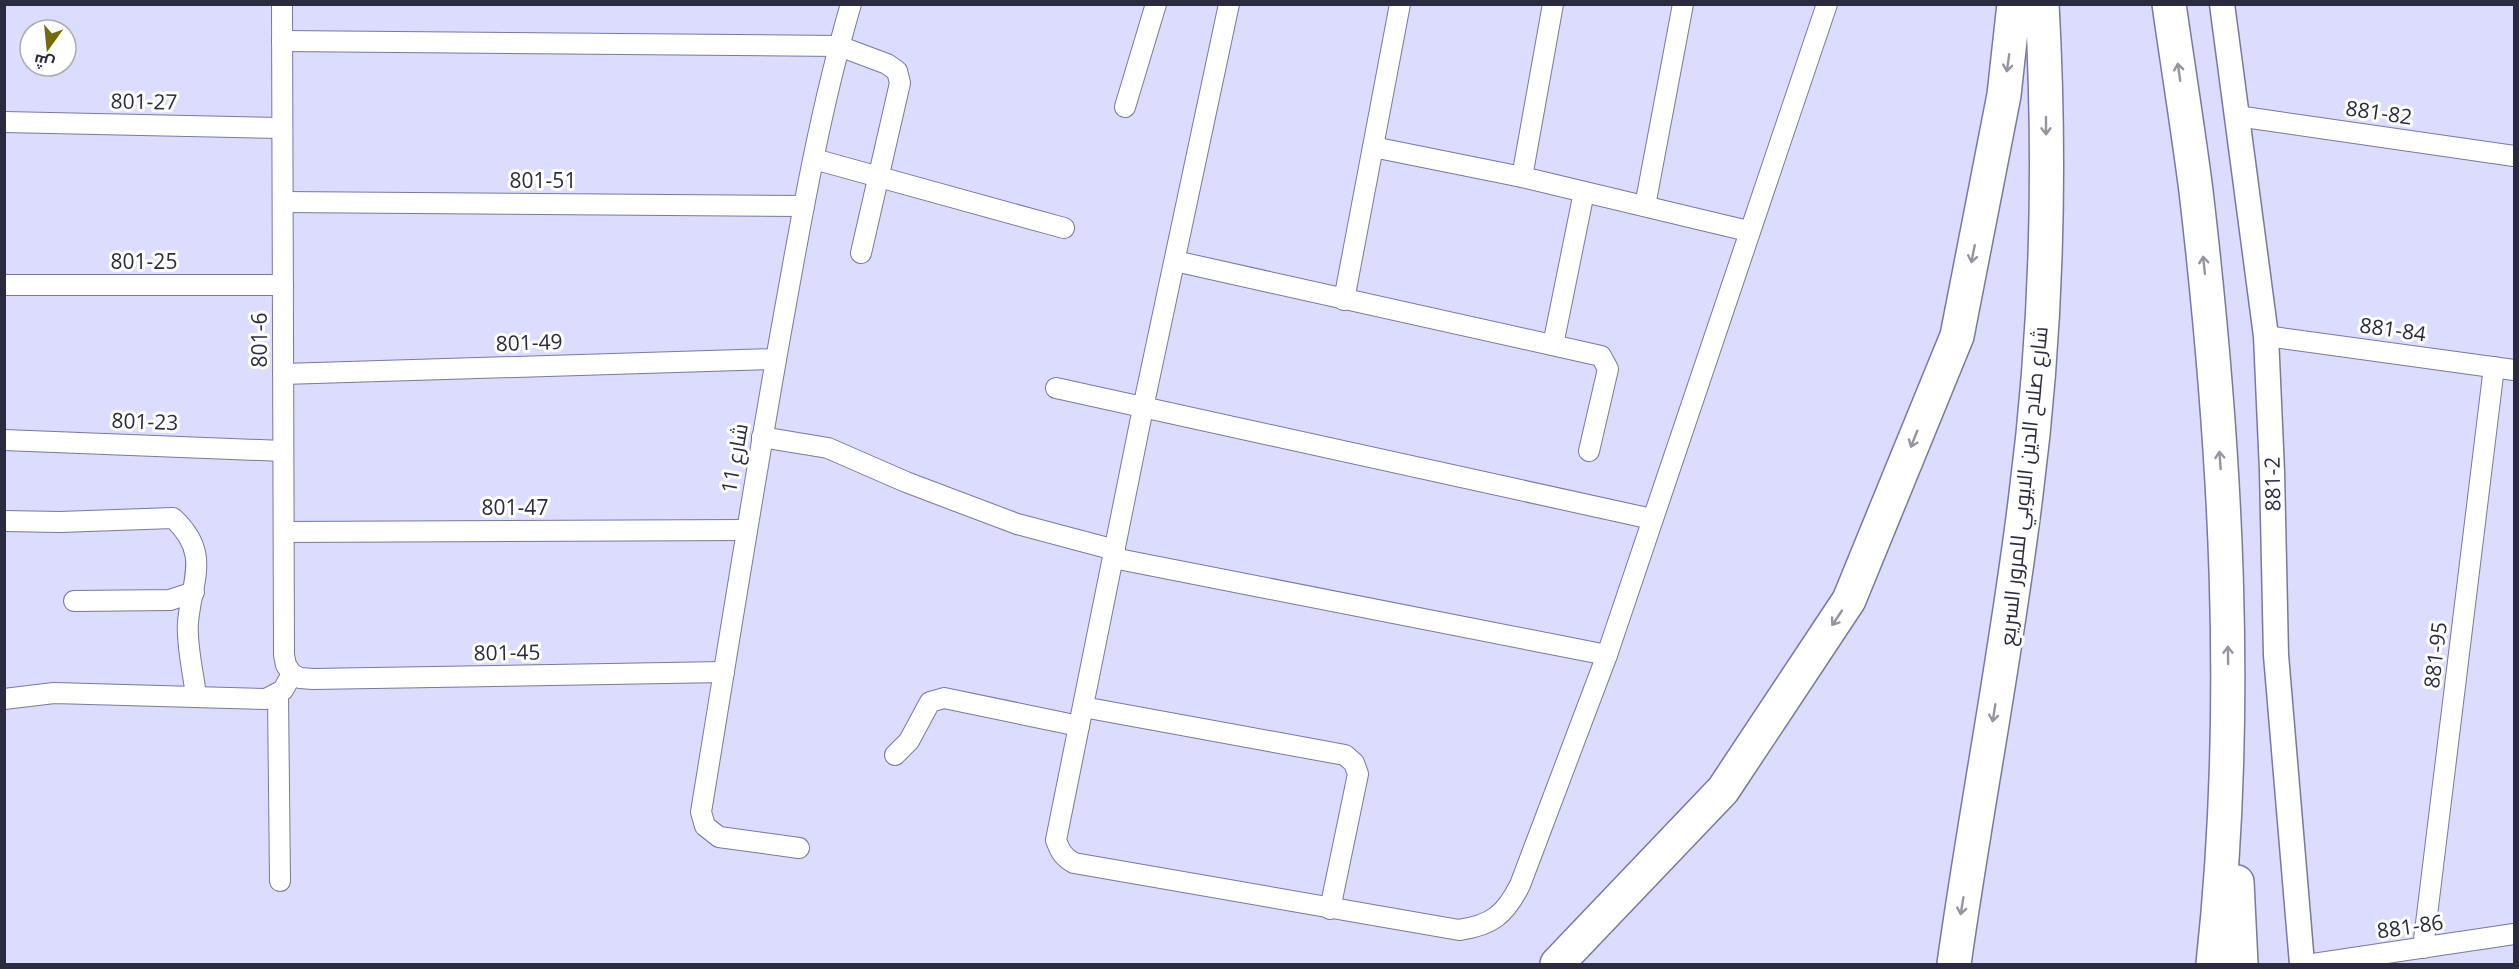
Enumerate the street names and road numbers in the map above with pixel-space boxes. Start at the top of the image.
street label: 801-27 [110,86,178,116]
street label: 881-82 [2344,93,2414,131]
street label: 801-51 [510,166,576,194]
street label: 801-25 [111,247,177,275]
street label: 881-84 [2358,310,2428,348]
street label: 801-6 [245,313,273,367]
street label: شارع صلاح الدين الايوبي للمرور السريع [1992,325,2057,647]
street label: 801-49 [495,327,563,357]
street label: 801-23 [111,406,179,436]
street label: شارع 11 [714,421,755,495]
street label: 881-2 [2258,456,2286,512]
street label: 801-47 [482,493,548,521]
street label: 881-95 [2417,620,2453,690]
street label: 801-45 [473,637,541,667]
street label: 881-86 [2375,907,2445,945]

